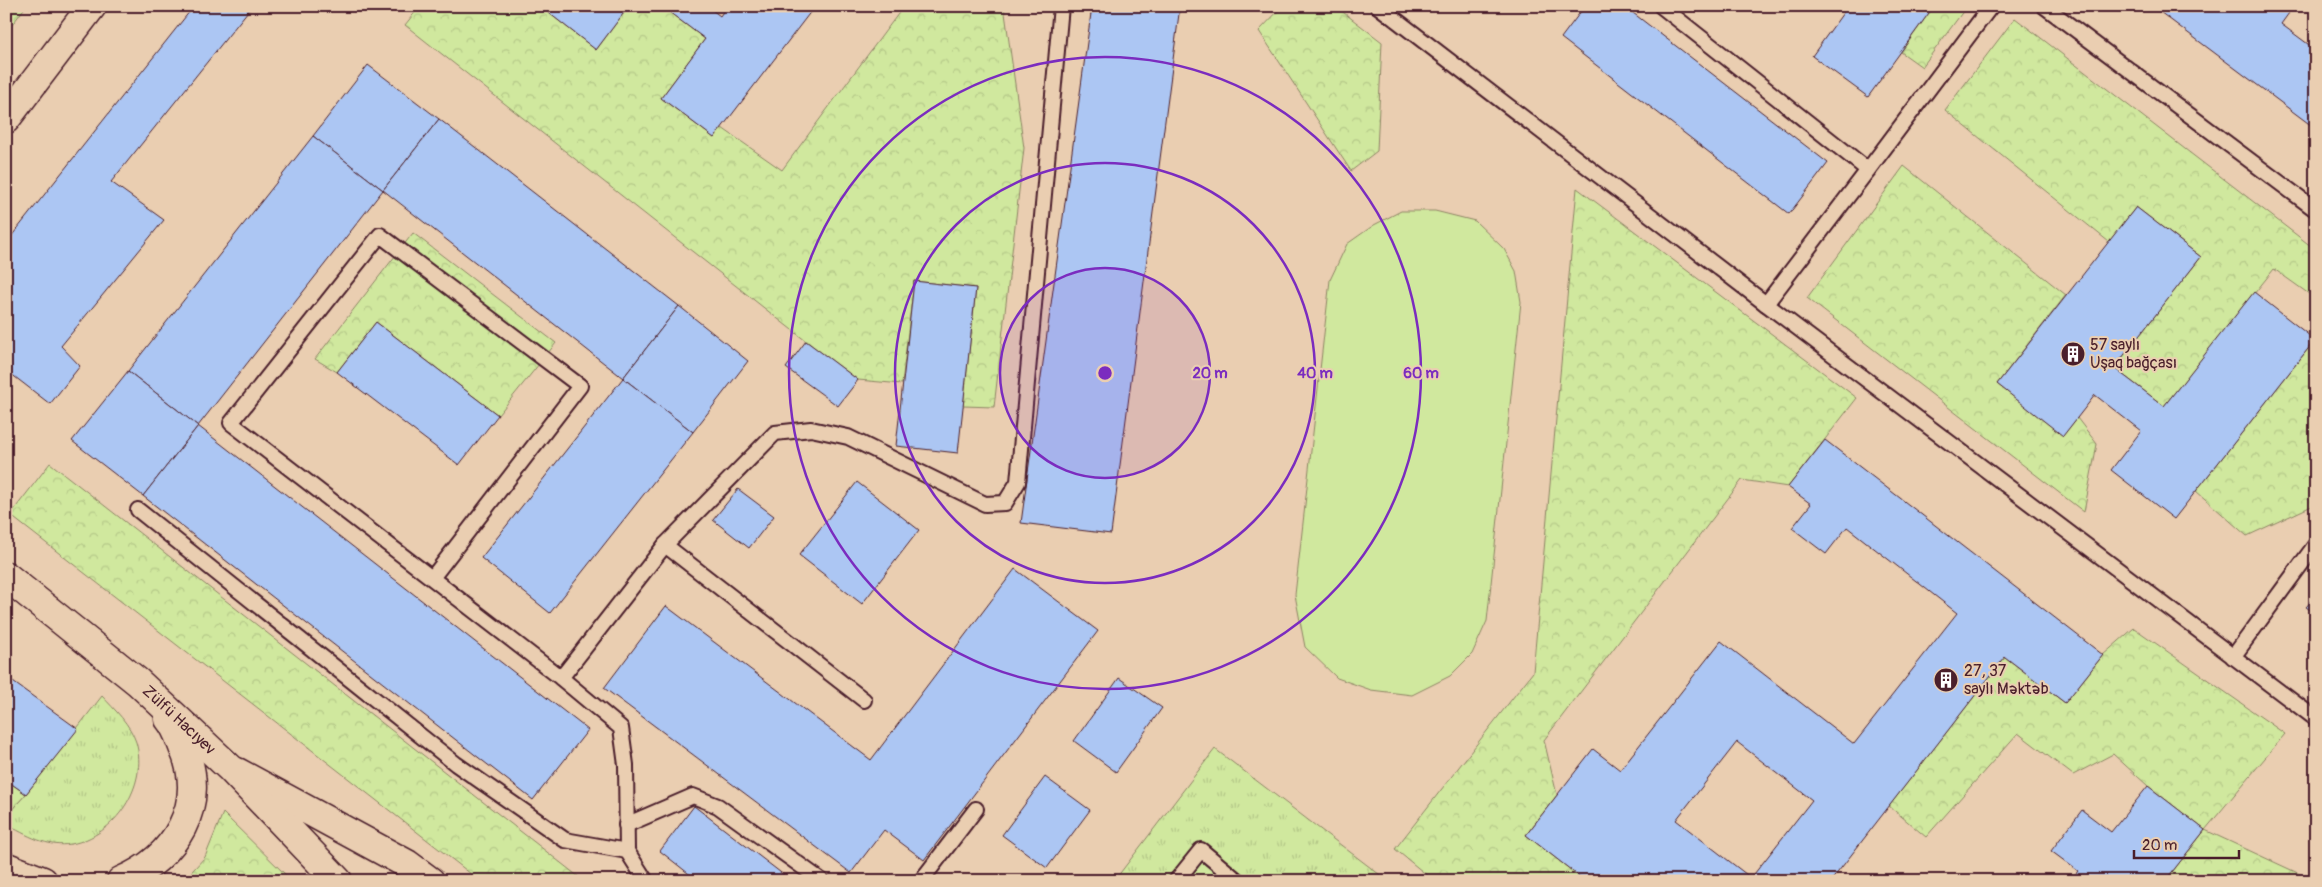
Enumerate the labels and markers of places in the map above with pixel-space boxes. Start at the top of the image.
place label: 57 saylı Uşaq bağçası [2090,335,2177,373]
building icon: 57 saylı Uşaq bağçası [2060,341,2086,367]
centre of rings [1096,364,1114,382]
place label: 27, 37 saylı Məktəb [1964,661,2049,699]
building icon: 27, 37 saylı Məktəb [1933,667,1959,693]

